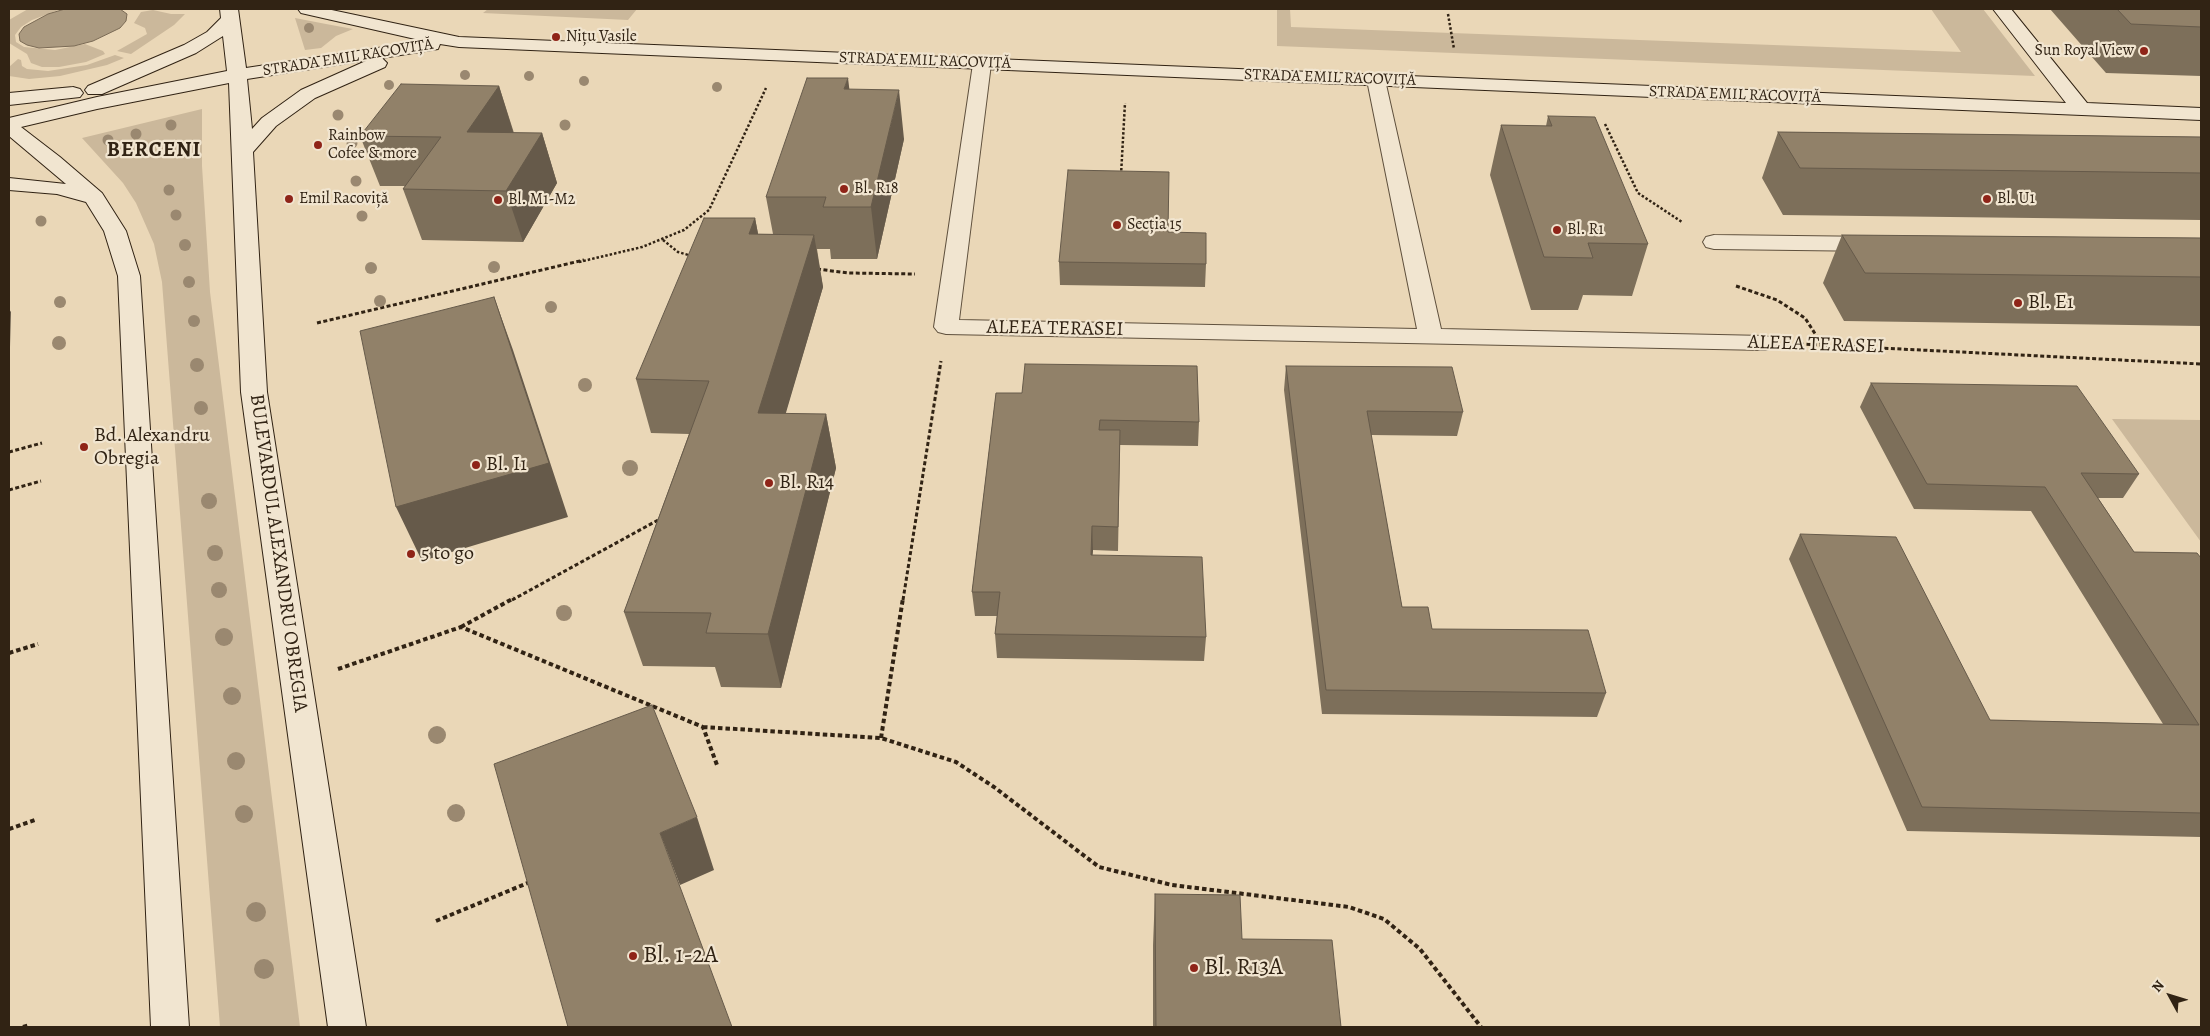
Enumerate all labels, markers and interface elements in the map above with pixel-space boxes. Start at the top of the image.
place label: Nițu Vasile [566,27,637,47]
marker: Nițu Vasile [550,31,562,43]
street label: STRADA EMIL RACOVIȚĂ [261,35,435,81]
place label: Sun Royal View [2034,41,2134,61]
marker: Sun Royal View [2138,45,2150,57]
street label: STRADA EMIL RACOVIȚĂ [839,48,1011,74]
street label: STRADA EMIL RACOVIȚĂ [1244,65,1416,91]
street label: STRADA EMIL RACOVIȚĂ [1649,82,1821,108]
place label: Rainbow Cofee & more [328,126,417,164]
district label: BERCENI [106,138,202,164]
marker: Rainbow Cofee & more [312,139,324,151]
place label: Bl. R18 [854,179,899,199]
marker: Bl. R18 [838,183,850,195]
place label: Emil Racoviță [299,189,388,209]
place label: Bl. U1 [1997,189,2035,209]
place label: Bl. M1-M2 [508,190,575,210]
marker: Emil Racoviță [283,193,295,205]
marker: Bl. U1 [1981,193,1993,205]
marker: Bl. M1-M2 [492,194,504,206]
place label: Secția 15 [1127,215,1182,235]
marker: Secția 15 [1111,219,1123,231]
place label: Bl. R1 [1567,220,1604,240]
marker: Bl. R1 [1551,224,1563,236]
place label: Bl. E1 [2028,291,2074,315]
marker: Bl. E1 [2012,297,2024,309]
street label: ALEEA TERASEI [986,316,1124,342]
street label: ALEEA TERASEI [1747,331,1885,359]
street label: BULEVARDUL ALEXANDRU OBREGIA [244,392,312,714]
place label: Bd. Alexandru Obregia [94,424,210,471]
marker: Bd. Alexandru Obregia [78,441,90,453]
place label: Bl. I1 [486,453,527,477]
marker: Bl. I1 [470,459,482,471]
place label: Bl. R14 [779,471,834,495]
marker: Bl. R14 [763,477,775,489]
place label: 5 to go [421,542,474,566]
marker: 5 to go [405,548,417,560]
place label: Bl. 1-2A [643,942,718,970]
marker: Bl. 1-2A [627,950,639,962]
place label: Bl. R13A [1204,954,1283,982]
marker: Bl. R13A [1188,962,1200,974]
north arrow [2145,971,2195,1021]
text: N [2147,976,2169,996]

